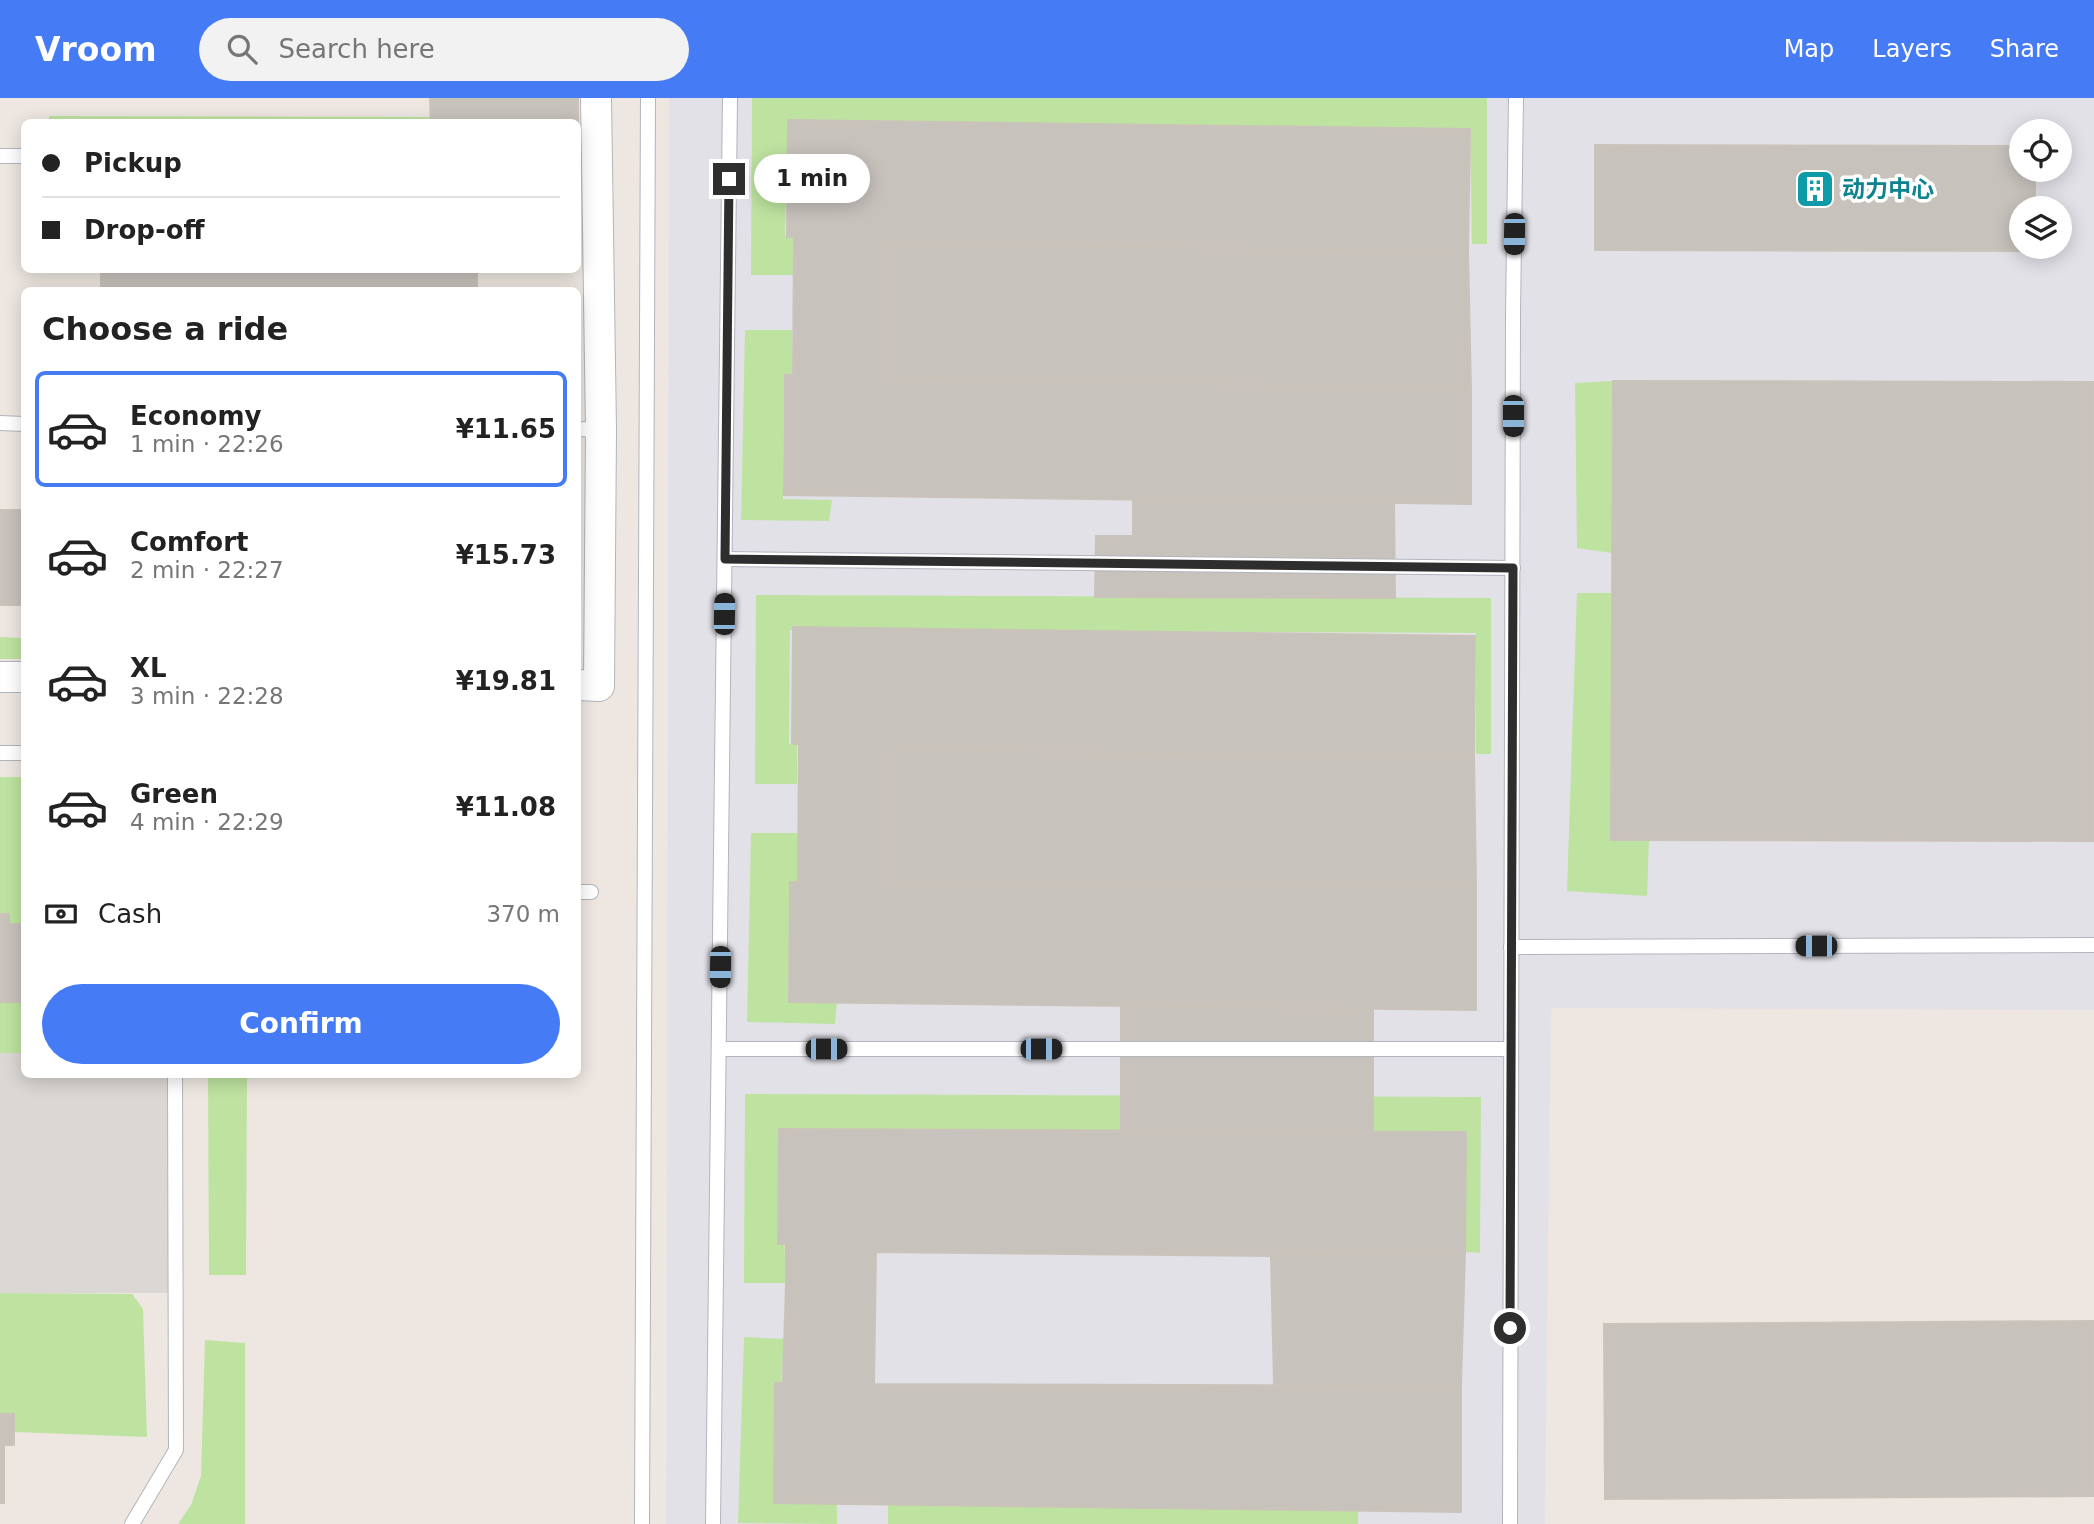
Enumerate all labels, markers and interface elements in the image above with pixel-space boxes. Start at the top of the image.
search box [199,18,689,81]
text: Vroom [35,30,157,69]
icon: search [223,30,261,68]
text: Search here [279,34,435,64]
text: Map [1784,35,1834,63]
text: Layers [1872,35,1952,63]
text: Share [1990,35,2059,63]
map controls [2009,119,2072,259]
button: locate [2009,119,2072,182]
text: Pickup [84,148,182,178]
callout: 1 min [754,154,869,204]
route end [713,163,745,195]
text: 1 min [776,165,848,191]
building icon: 动力中心 [1794,168,1836,210]
place label: 动力中心 [1842,176,1934,202]
button: layers [2009,196,2072,259]
car [1504,213,1525,255]
text: Drop-off [84,215,205,245]
text: Choose a ride [42,310,288,348]
car [1503,395,1524,437]
icon: car [46,398,109,461]
text: Economy [130,401,261,431]
text: ¥11.65 [456,414,556,444]
text: 1 min · 22:26 [130,431,284,457]
icon: car [46,524,109,587]
text: Comfort [130,527,248,557]
text: ¥15.73 [456,540,556,570]
text: 2 min · 22:27 [130,557,284,583]
car [714,593,735,635]
icon: car [46,650,109,713]
text: XL [130,653,167,683]
text: ¥19.81 [456,666,556,696]
text: 3 min · 22:28 [130,683,284,709]
icon: car [46,776,109,839]
text: Green [130,779,218,809]
text: ¥11.08 [456,792,556,822]
text: 4 min · 22:29 [130,809,284,835]
icon: cash [42,895,80,933]
text: Cash [98,899,162,929]
text: 370 m [486,901,560,927]
car [1796,936,1838,957]
car [710,946,731,988]
button: Confirm [42,984,560,1064]
car [806,1039,848,1060]
car [1021,1039,1063,1060]
route start [1494,1312,1526,1344]

